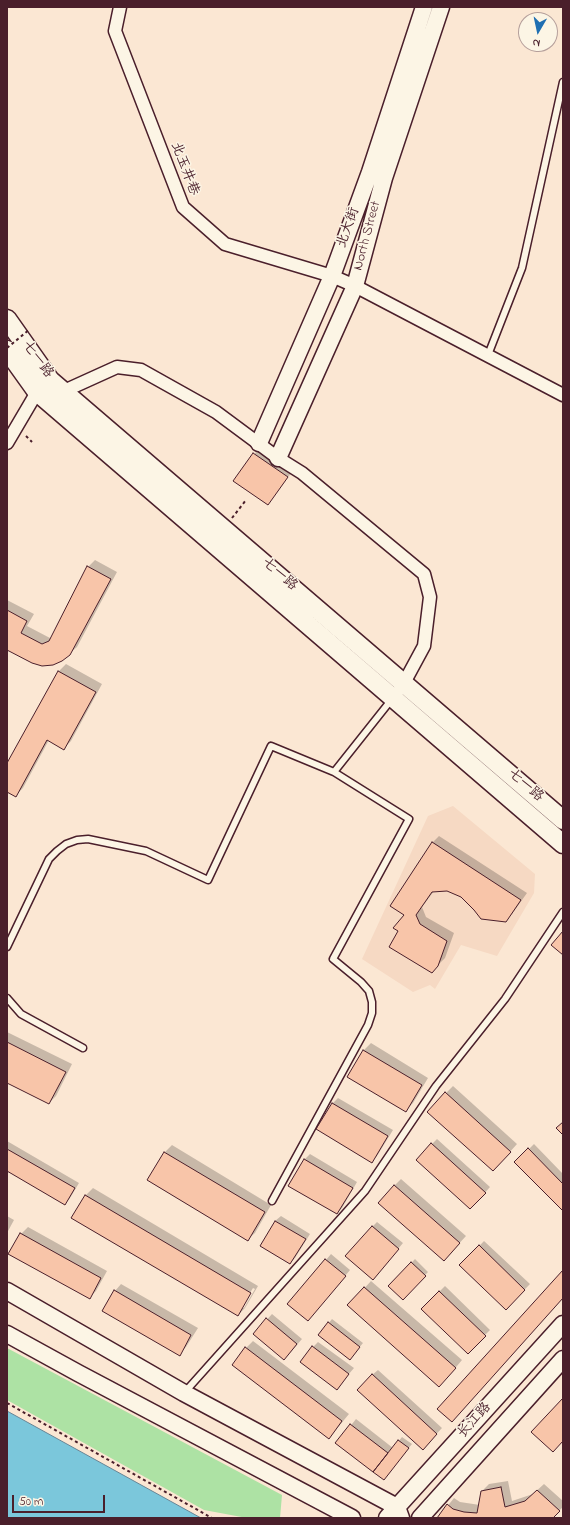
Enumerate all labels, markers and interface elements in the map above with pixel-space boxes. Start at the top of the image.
north arrow [518,12,558,52]
text: N [531,34,541,51]
street label: 北玉井巷 [166,140,202,198]
street label: North Street [351,199,385,273]
street label: 北大街 [334,205,364,251]
street label: 七一路 [18,338,56,382]
street label: 七一路 [258,555,300,595]
street label: 七一路 [504,766,546,806]
street label: 长江路 [455,1400,495,1442]
scale bar [14,1487,107,1513]
text: 50 m [19,1493,43,1511]

